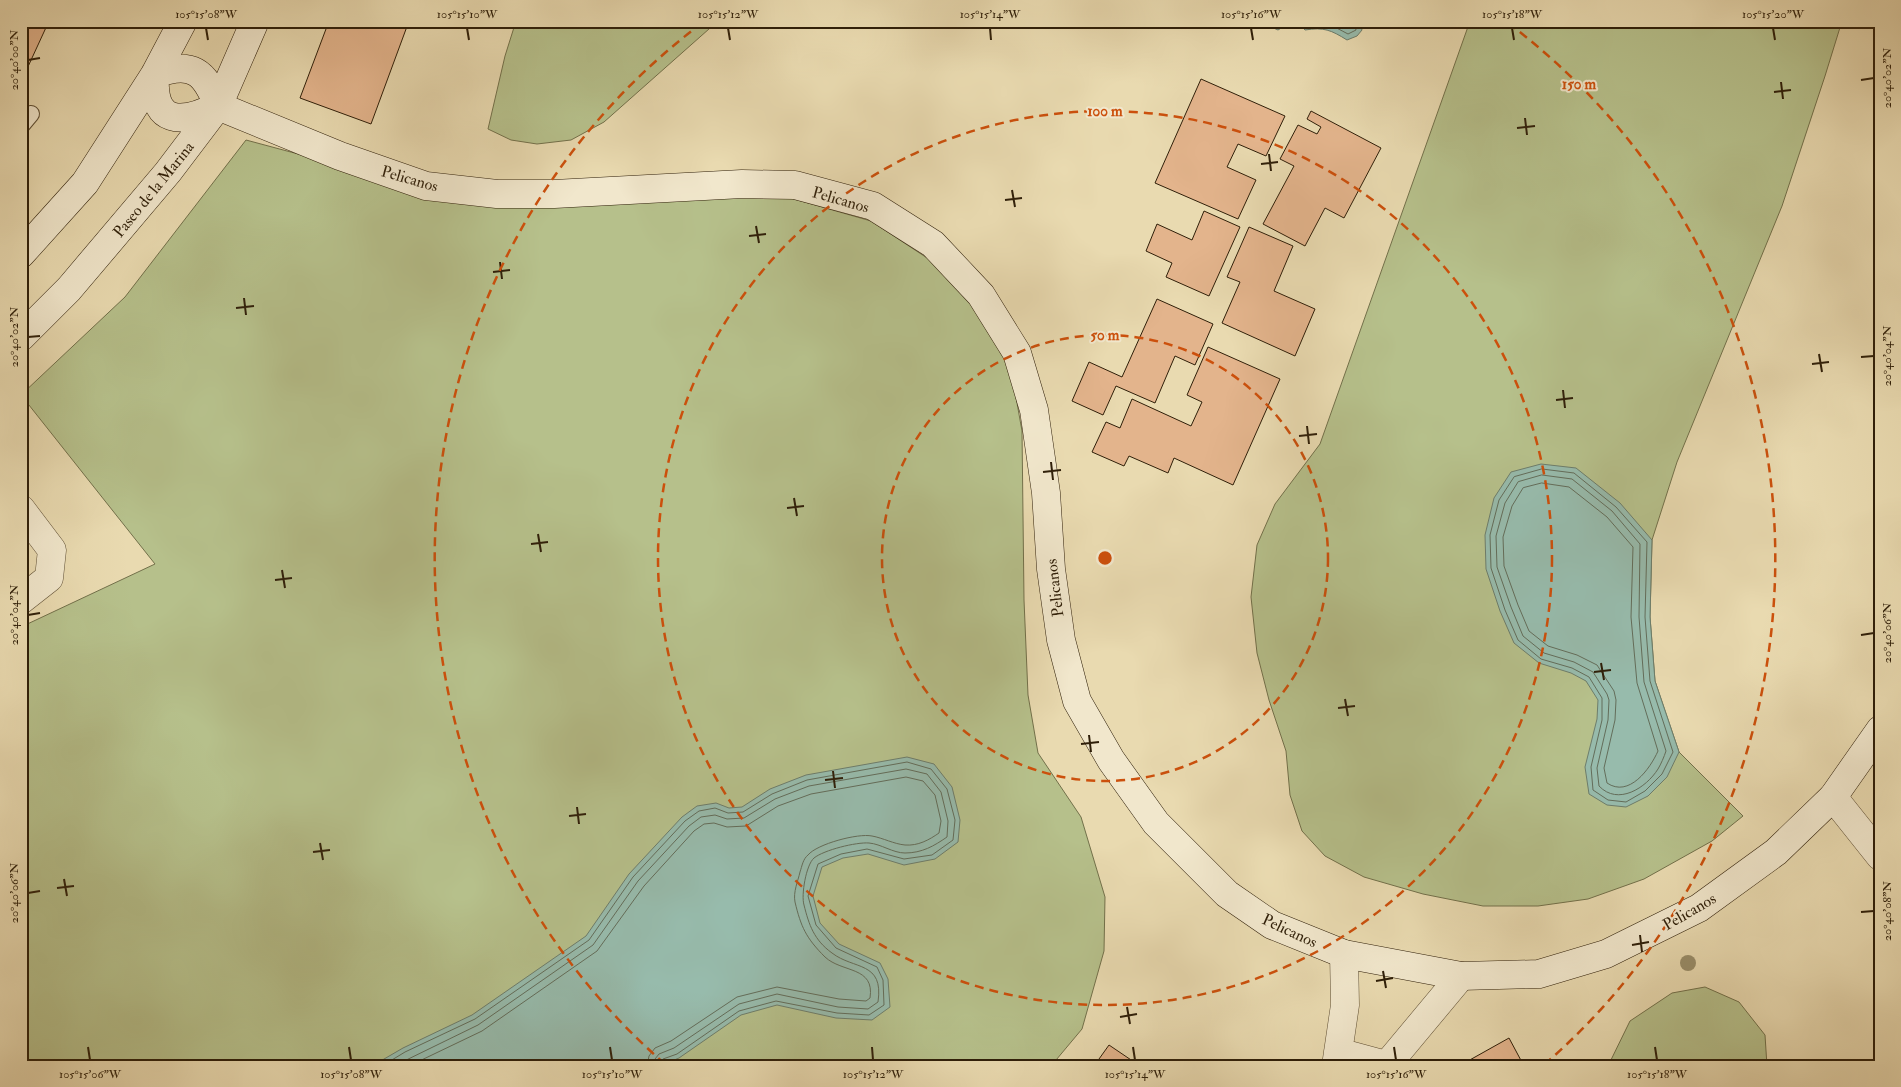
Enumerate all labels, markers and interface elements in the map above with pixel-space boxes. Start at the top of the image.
text: 105°15'08"W [175,7,238,22]
text: 105°15'10"W [437,7,498,22]
text: 105°15'12"W [698,7,759,22]
text: 105°15'14"W [960,7,1021,22]
text: 105°15'16"W [1221,7,1282,22]
text: 105°15'18"W [1482,7,1543,22]
text: 105°15'20"W [1742,7,1805,22]
text: 20°40'00"N [7,30,22,90]
text: 20°40'02"N [1880,48,1895,108]
text: 150 m [1562,75,1596,94]
text: 100 m [1087,102,1123,121]
street label: Paseo de la Marina [109,137,199,242]
street label: Pelicanos [379,161,441,197]
street label: Pelicanos [810,182,872,218]
text: 20°40'02"N [7,307,22,367]
text: 20°40'04"N [1880,325,1895,386]
text: 50 m [1091,326,1120,345]
centre of rings [1096,549,1114,567]
street label: Pelicanos [1042,558,1068,618]
text: 20°40'04"N [7,584,22,645]
text: 20°40'06"N [1880,603,1895,663]
text: 20°40'06"N [7,863,22,923]
text: 20°40'08"N [1880,881,1895,941]
street label: Pelicanos [1659,889,1720,935]
street label: Pelicanos [1259,910,1320,952]
text: 105°15'06"W [59,1067,122,1082]
text: 105°15'08"W [320,1067,383,1082]
text: 105°15'10"W [582,1067,643,1082]
text: 105°15'12"W [843,1067,904,1082]
text: 105°15'14"W [1105,1067,1166,1082]
text: 105°15'16"W [1366,1067,1427,1082]
text: 105°15'18"W [1627,1067,1688,1082]

